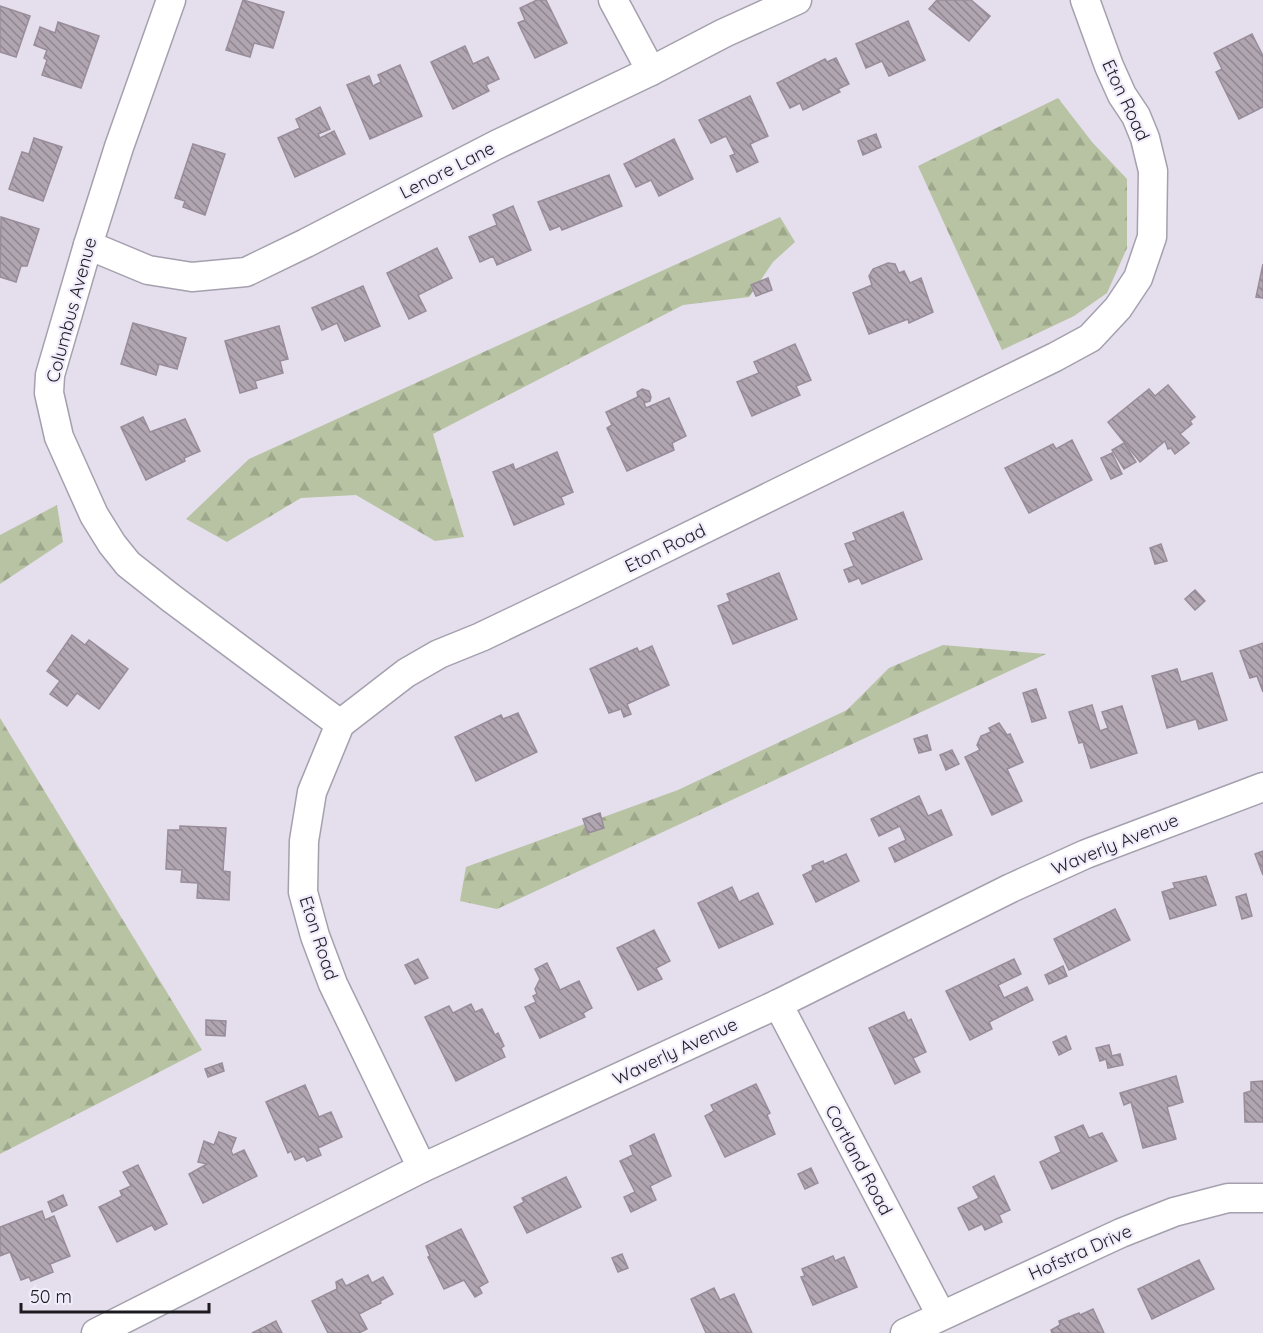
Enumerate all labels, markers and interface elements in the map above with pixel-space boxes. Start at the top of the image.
street label: Eton Road [1097,56,1155,144]
street label: Lenore Lane [396,136,498,204]
street label: Columbus Avenue [41,235,101,385]
street label: Eton Road [621,519,709,577]
street label: Waverly Avenue [1048,808,1182,880]
street label: Eton Road [295,893,343,983]
street label: Waverly Avenue [609,1012,741,1090]
street label: Cortland Road [820,1101,898,1219]
street label: Hofstra Drive [1025,1219,1135,1285]
scale bar [21,1276,208,1314]
text: 50 m [30,1285,72,1308]

